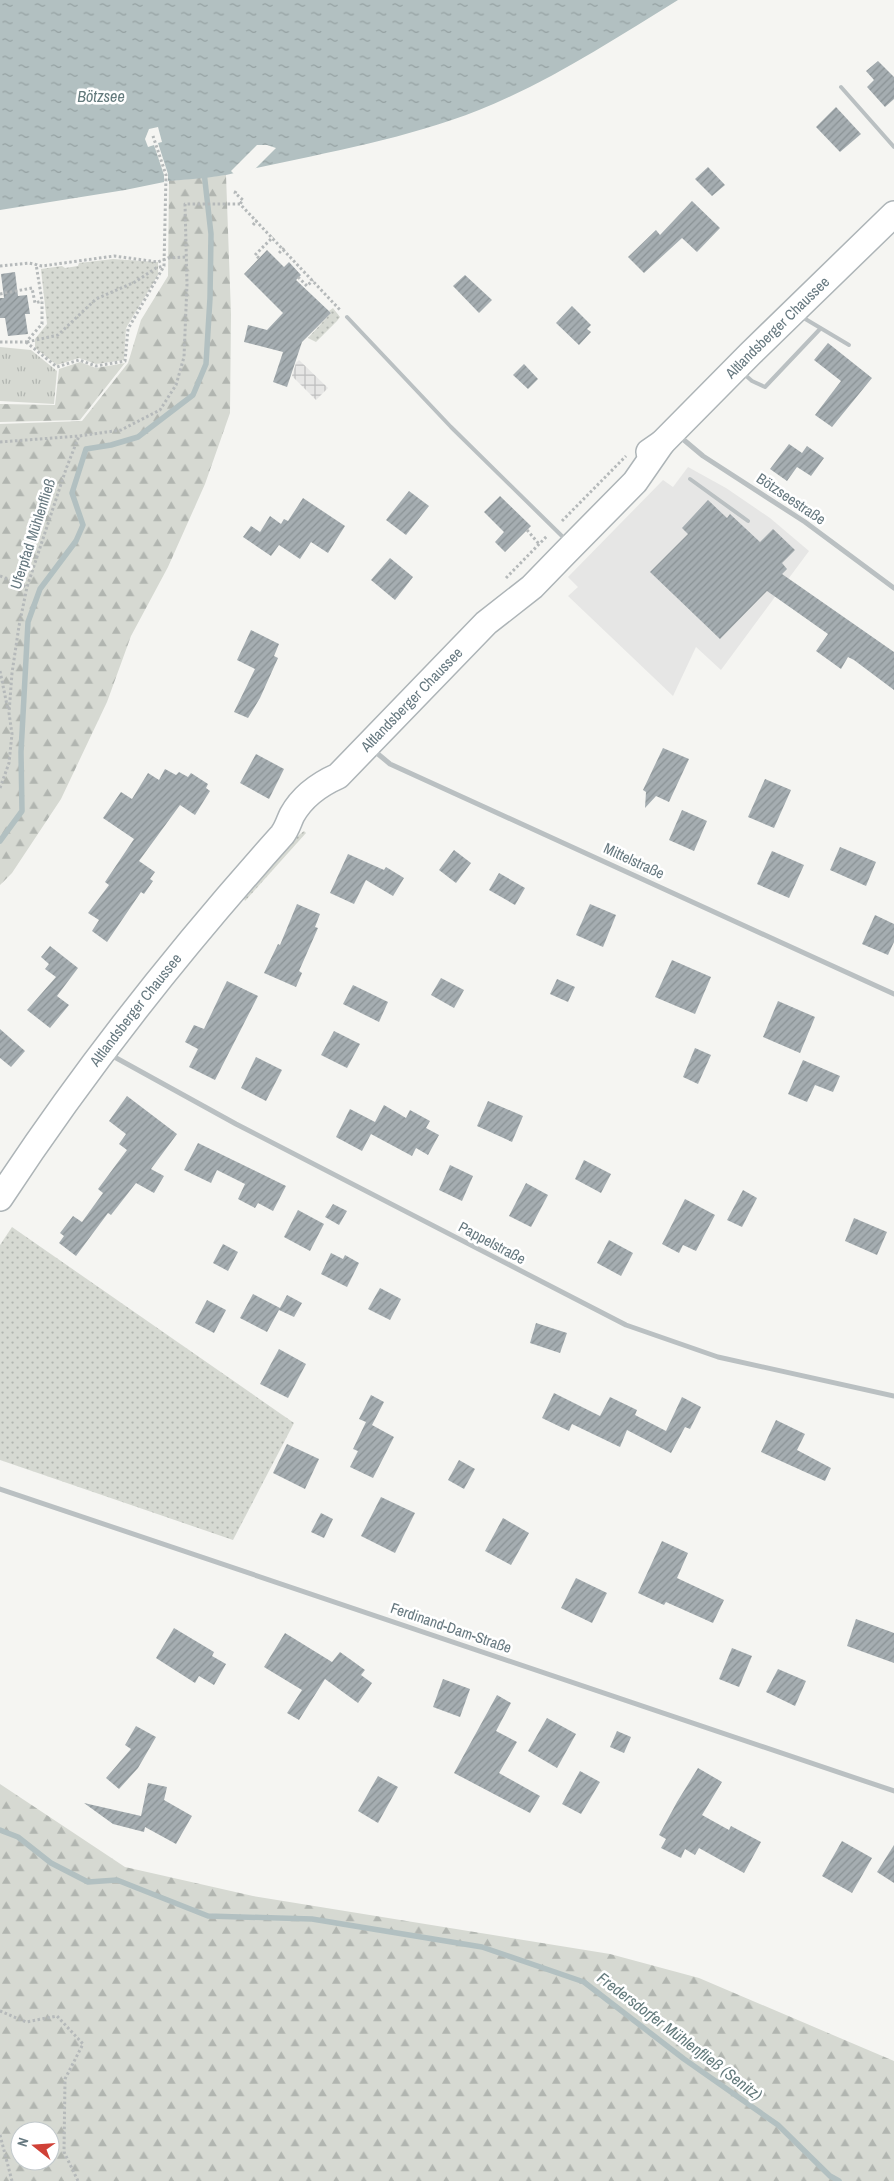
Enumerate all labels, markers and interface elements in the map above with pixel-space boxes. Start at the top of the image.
water label: Bötzsee [77,85,125,107]
street label: Altlandsberger Chaussee [720,271,834,384]
street label: Bötzseestraße [753,468,830,530]
street label: Uferpfad Mühlenfließ [5,476,60,592]
street label: Altlandsberger Chaussee [355,642,467,757]
street label: Mittelstraße [600,837,668,884]
street label: Altlandsberger Chaussee [84,949,186,1071]
street label: Pappelstraße [455,1216,530,1269]
street label: Ferdinand-Dam-Straße [388,1597,515,1658]
water label: Fredersdorfer Mühlenfließ (Senitz) [593,1967,767,2105]
north arrow [10,2121,60,2171]
text: N [13,2136,32,2149]

